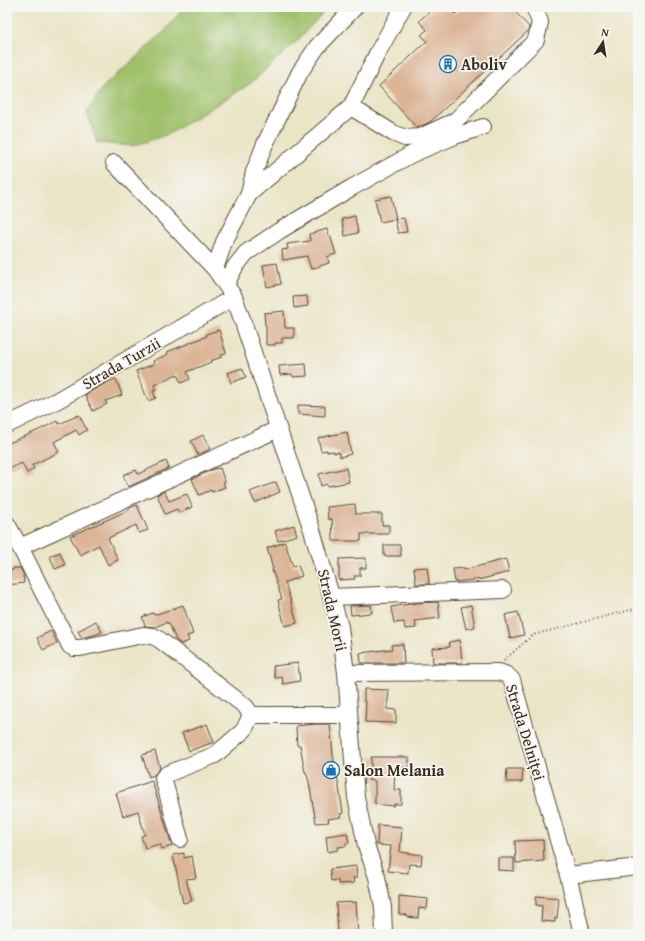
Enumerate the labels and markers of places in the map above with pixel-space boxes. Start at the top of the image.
place label: Aboliv [461,52,507,76]
building icon: Aboliv [438,54,458,74]
place label: Salon Melania [344,758,445,782]
shop icon: Salon Melania [321,760,341,780]

